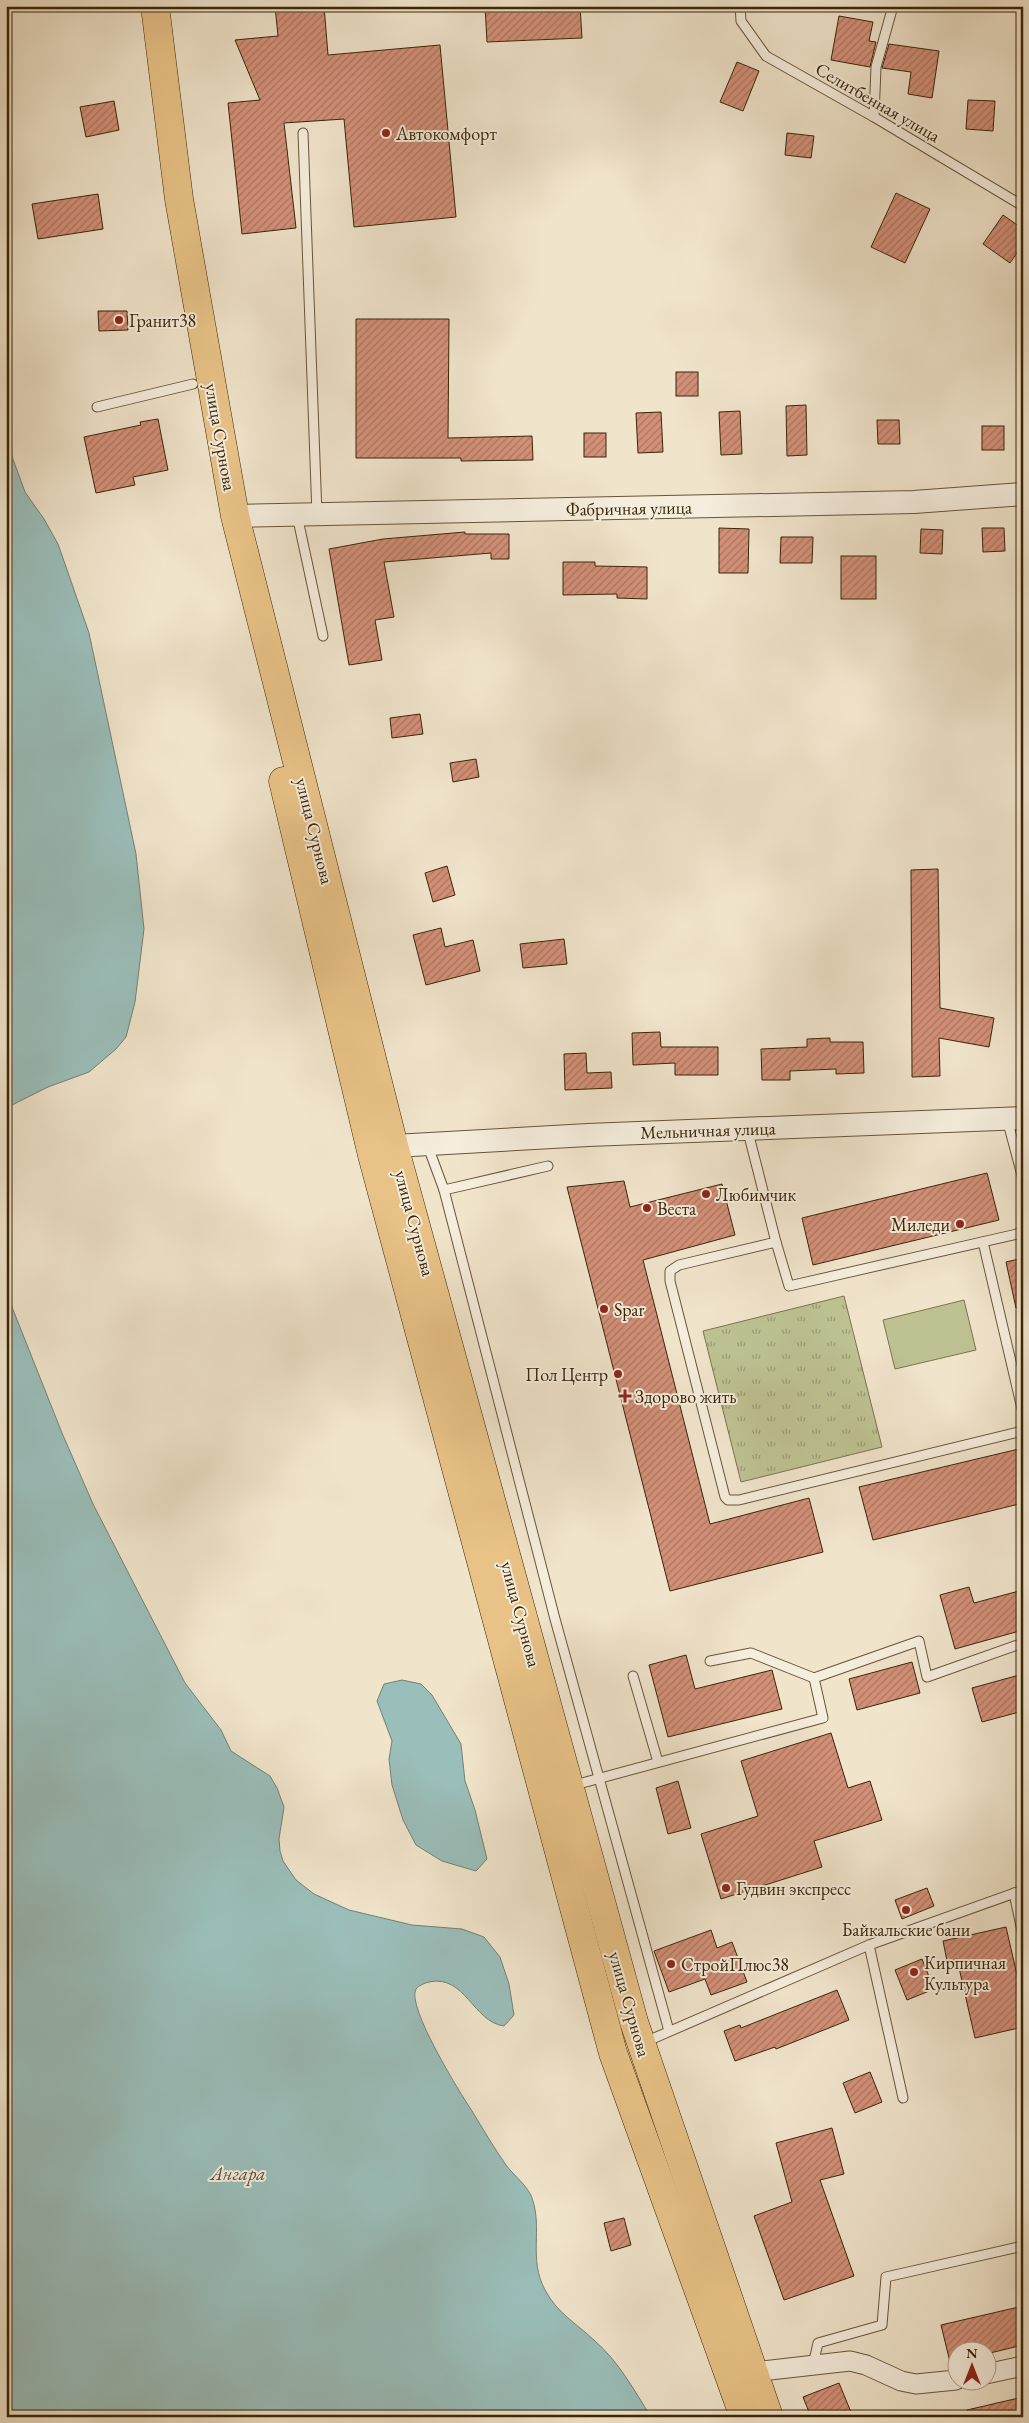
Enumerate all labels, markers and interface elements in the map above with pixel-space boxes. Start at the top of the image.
street label: Селитбенная улица [811,57,945,147]
place label: Автокомфорт [395,122,497,145]
marker: Автокомфорт [380,127,392,139]
place label: Гранит38 [129,309,196,332]
marker: Гранит38 [113,314,125,326]
street label: улица Сурнова [200,381,242,493]
street label: Фабричная улица [566,495,693,521]
street label: улица Сурнова [291,775,340,887]
street label: Мельничная улица [640,1116,777,1144]
street label: улица Сурнова [390,1168,440,1279]
place label: Любимчик [716,1183,796,1206]
marker: Любимчик [700,1188,712,1200]
place label: Веста [657,1197,697,1220]
marker: Веста [641,1202,653,1214]
place label: Миледи [891,1213,950,1236]
marker: Миледи [954,1218,966,1230]
place label: Spar [614,1298,645,1321]
marker: Spar [598,1303,610,1315]
place label: Пол Центр [525,1363,608,1386]
marker: Пол Центр [612,1368,624,1380]
place label: Здорово жить [635,1385,736,1408]
marker: Здорово жить [619,1390,631,1402]
street label: улица Сурнова [496,1559,546,1670]
place label: Гудвин экспресс [736,1877,851,1900]
marker: Гудвин экспресс [720,1882,732,1894]
marker: Байкальские бани [900,1904,912,1916]
place label: Байкальские бани [842,1918,971,1941]
street label: улица Сурнова [604,1949,656,2060]
place label: Кирпичная Культура [924,1951,1006,1995]
place label: СтройПлюс38 [681,1953,789,1976]
marker: СтройПлюс38 [665,1958,677,1970]
marker: Кирпичная Культура [908,1966,920,1978]
water label: Ангара [208,2161,266,2186]
north arrow [946,2340,996,2390]
text: N [966,2344,978,2362]

